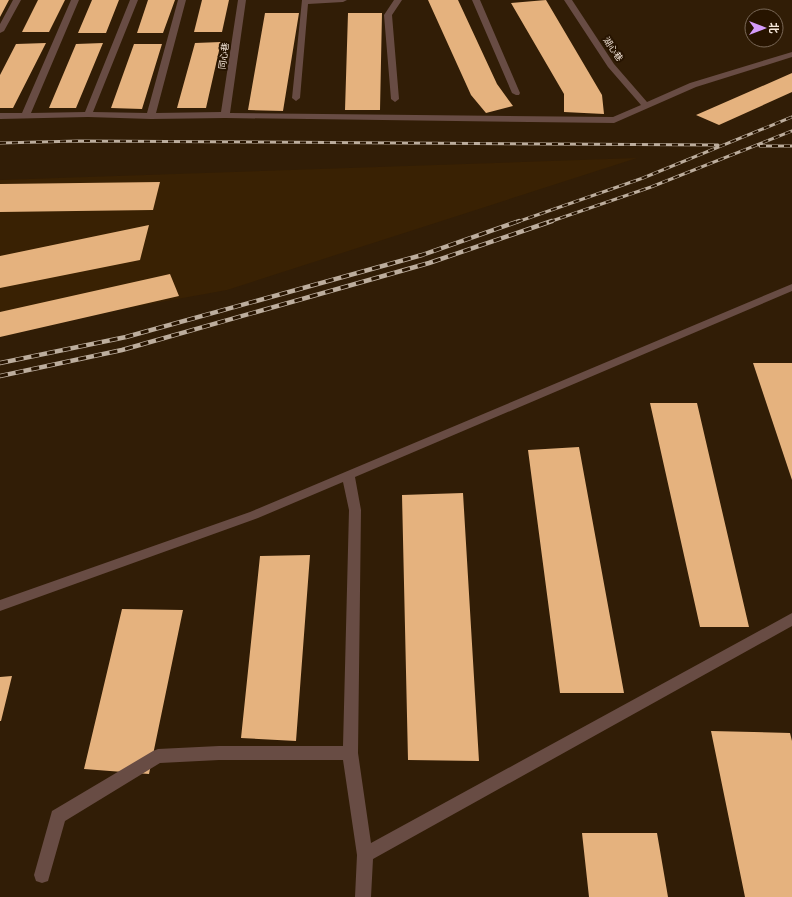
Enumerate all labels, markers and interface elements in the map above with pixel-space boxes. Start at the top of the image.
north arrow [744,8,784,48]
text: 北 [767,23,780,34]
street label: 湖心巷 [601,35,625,63]
street label: 同心巷 [217,42,231,70]

